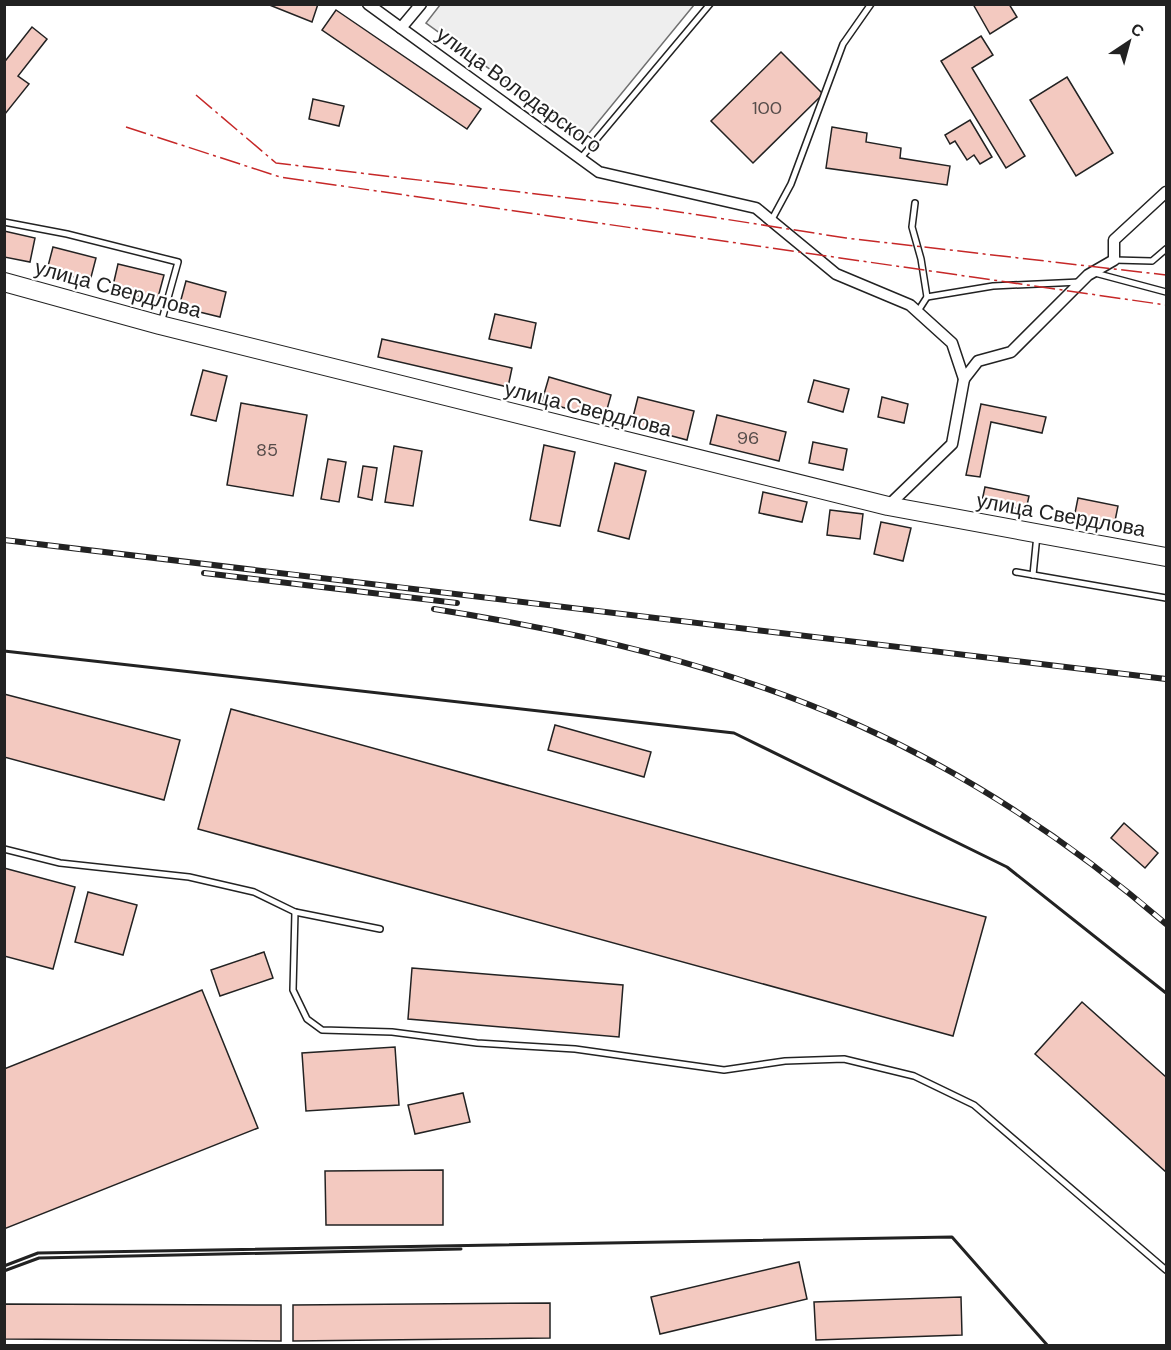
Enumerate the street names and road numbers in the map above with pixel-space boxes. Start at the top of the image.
street label: улица Володарского [431,20,607,160]
street label: улица Свердлова [32,253,205,325]
street label: улица Свердлова [502,375,675,443]
street label: улица Свердлова [974,486,1148,544]

